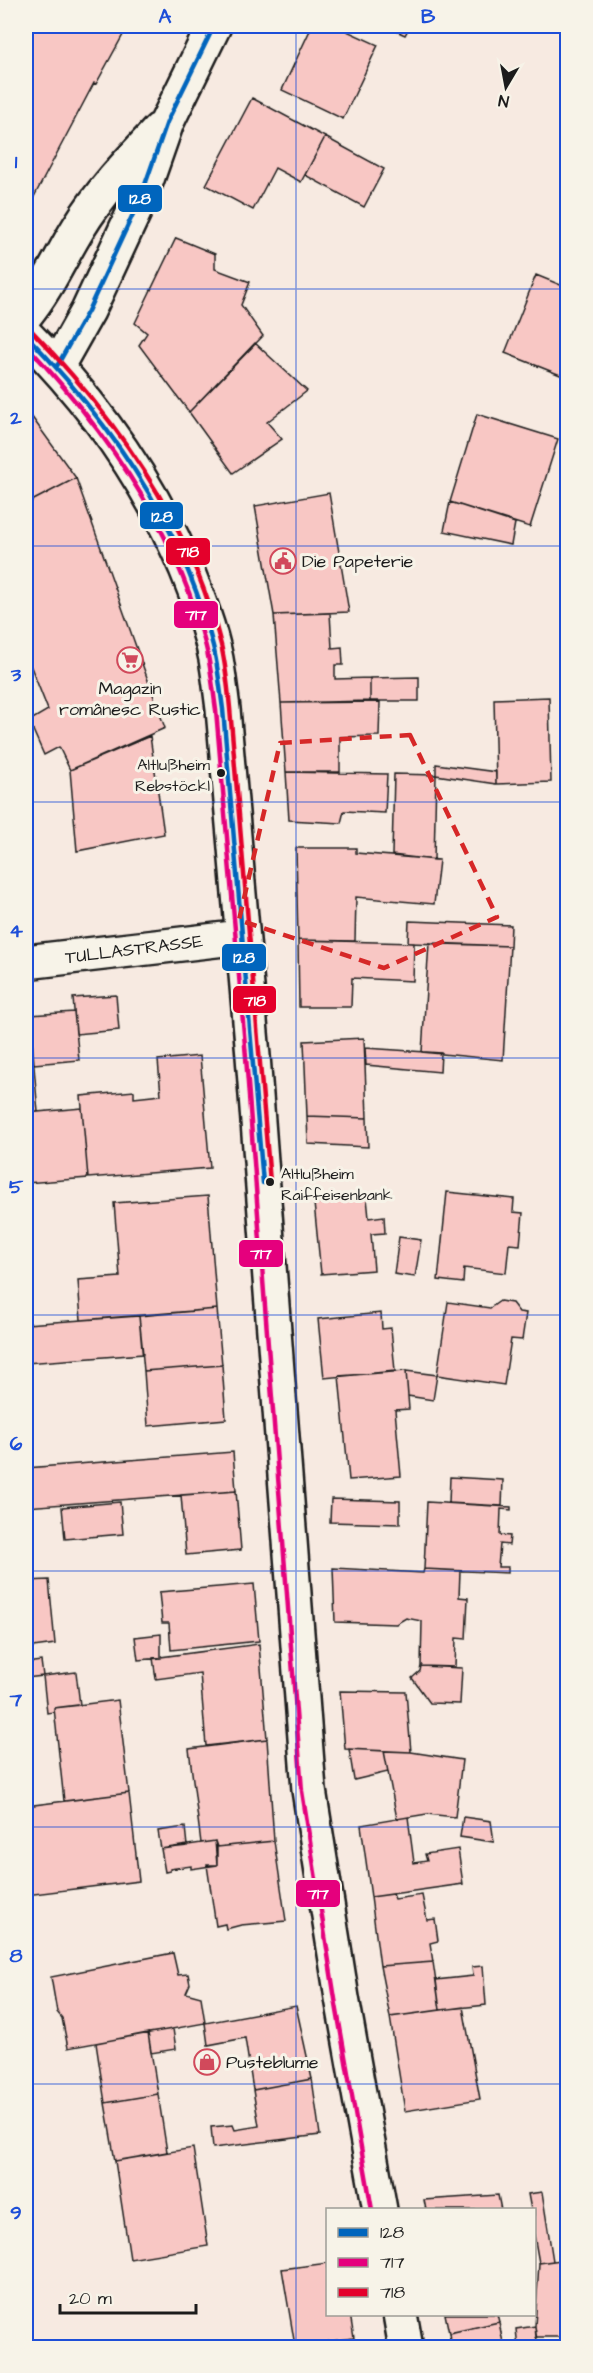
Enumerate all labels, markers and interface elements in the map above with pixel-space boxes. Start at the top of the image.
text: A [159,3,172,31]
text: B [421,3,436,31]
north arrow [476,57,536,117]
text: N [497,89,510,112]
text: 1 [15,148,18,176]
line badge: 128 [117,184,163,213]
text: 128 [129,188,151,210]
text: 2 [9,404,22,432]
line badge: 128 [139,501,184,530]
text: 128 [151,506,173,528]
line badge: 718 [165,537,211,566]
text: 718 [176,541,200,563]
public building icon: Die Papeterie [268,546,298,576]
place label: Die Papeterie [302,549,413,574]
line badge: 717 [173,600,219,629]
text: 717 [184,604,207,626]
supermarket icon: Magazin românesc Rustic [115,645,145,675]
text: 3 [10,661,22,689]
place label: Magazin românesc Rustic [59,676,201,722]
place label: Altlußheim Rebstöckl [135,754,211,797]
marker: Altlußheim Rebstöckl [215,767,227,779]
text: 4 [9,917,23,945]
street label: TULLASTRASSE [64,929,205,970]
line badge: 128 [221,943,267,972]
text: 128 [233,947,255,969]
line badge: 718 [232,985,277,1014]
text: 718 [243,990,267,1012]
place label: Altlußheim Raiffeisenbank [281,1163,393,1206]
text: 5 [9,1173,24,1201]
marker: Altlußheim Raiffeisenbank [264,1176,276,1188]
line badge: 717 [238,1239,284,1268]
text: 717 [249,1243,272,1265]
text: 6 [10,1430,23,1458]
text: 7 [9,1686,23,1714]
line badge: 717 [295,1879,341,1908]
text: 717 [306,1883,329,1905]
text: 8 [10,1942,23,1970]
shop icon: Pusteblume [192,2047,222,2077]
place label: Pusteblume [226,2050,319,2075]
text: 9 [10,2199,22,2227]
legend [326,2208,536,2316]
text: 128 [380,2220,405,2245]
text: 717 [380,2250,404,2275]
scale bar [60,2277,196,2315]
text: 718 [380,2280,405,2305]
text: 20 m [69,2286,112,2311]

